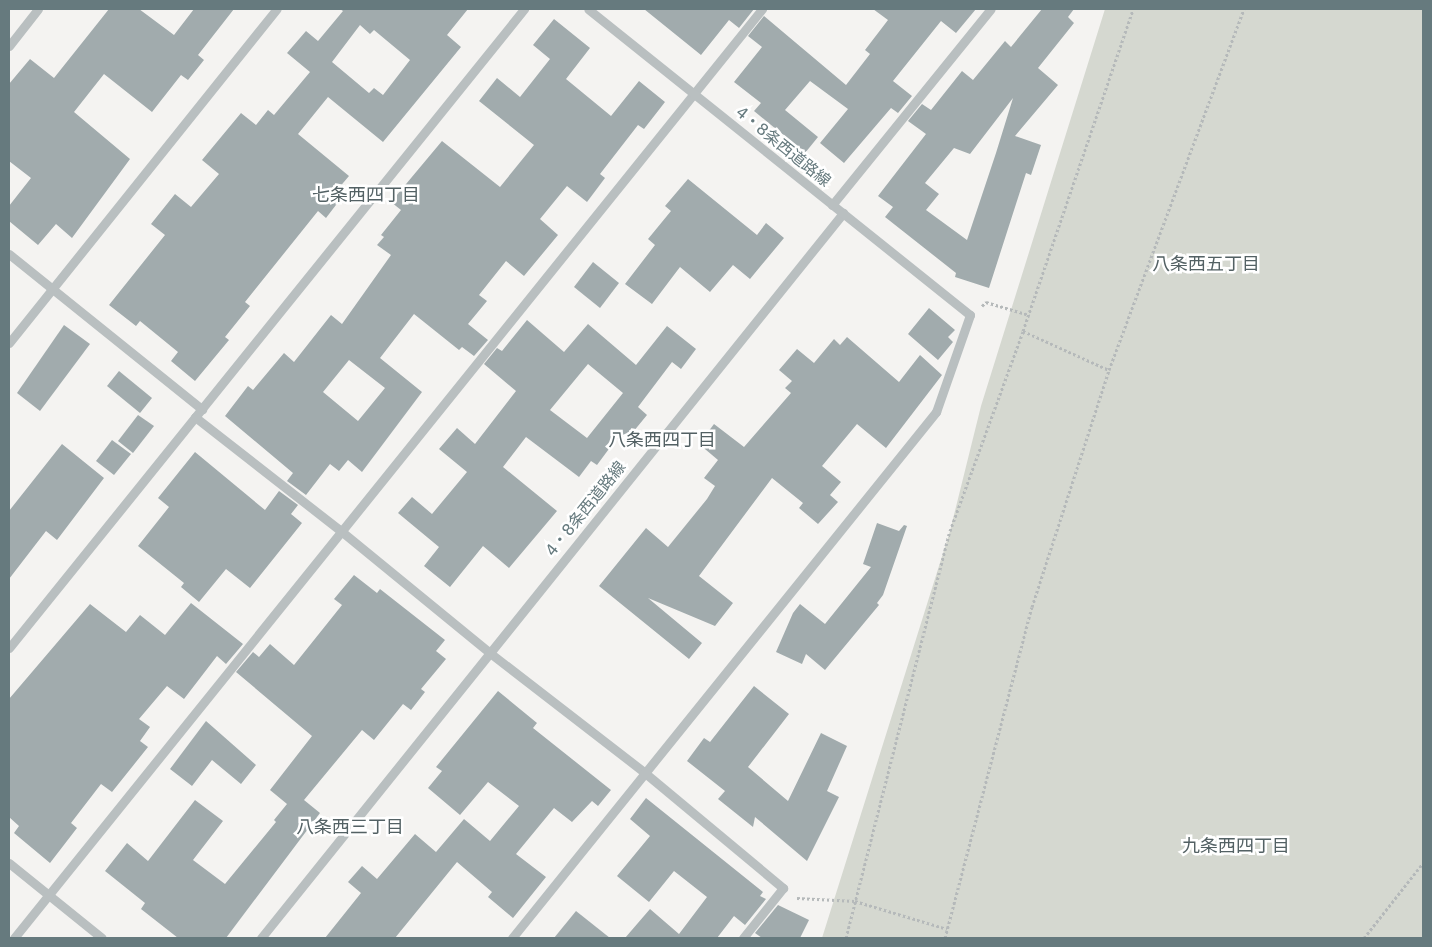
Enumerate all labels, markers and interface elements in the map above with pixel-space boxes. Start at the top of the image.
street label: 4・8条西道路線 [732,103,834,191]
district label: 七条西四丁目 [312,184,420,206]
district label: 八条西五丁目 [1152,253,1260,275]
district label: 八条西四丁目 [608,429,716,451]
street label: 4・8条西道路線 [542,458,630,560]
district label: 八条西三丁目 [296,816,404,838]
district label: 九条西四丁目 [1182,835,1290,857]

